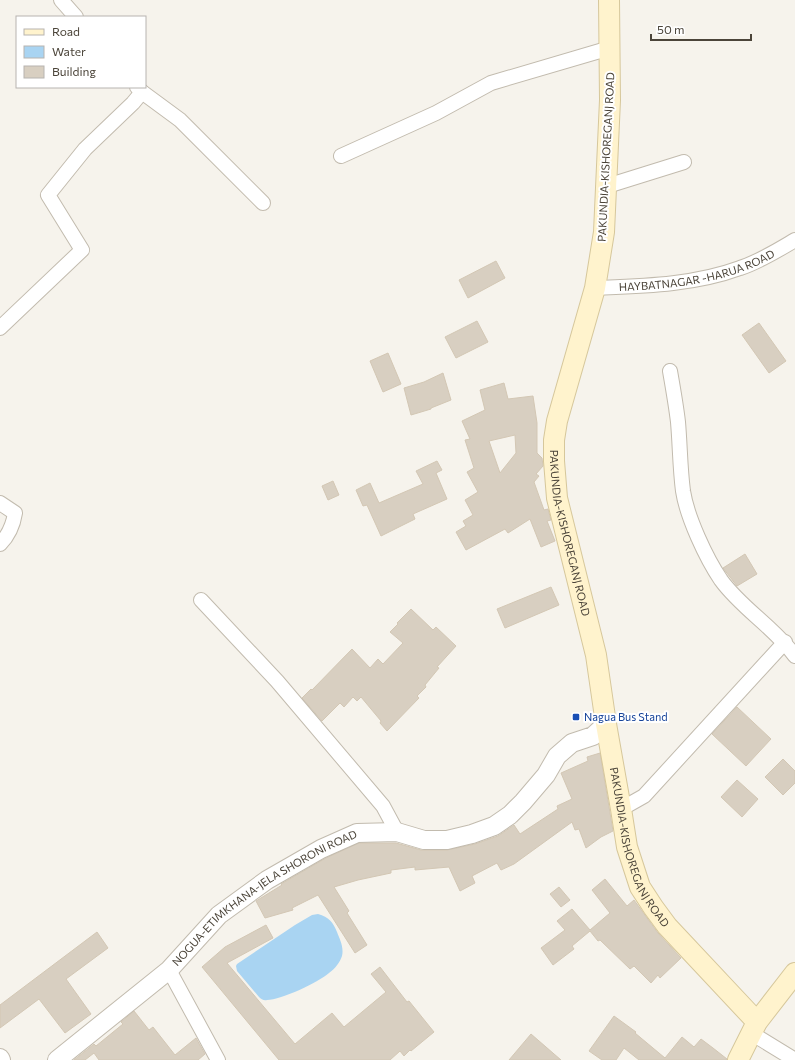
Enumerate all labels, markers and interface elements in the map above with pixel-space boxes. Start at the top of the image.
legend [16,16,146,88]
scale bar [651,16,751,42]
text: 50 m [657,22,685,36]
text: Road [52,24,80,38]
text: Water [52,44,86,58]
text: Building [52,64,96,78]
street label: PAKUNDIA-KISHOREGANJ ROAD [595,72,617,242]
street label: HAYBATNAGAR -HARUA ROAD [618,246,777,293]
street label: PAKUNDIA-KISHOREGANJ ROAD [548,450,593,617]
place label: Nagua Bus Stand [584,710,668,723]
marker: Nagua Bus Stand [571,712,581,722]
street label: PAKUNDIA-KISHOREGANJ ROAD [608,766,672,929]
street label: NOGUA-ETIMKHANA-JELA SHORONI ROAD [169,827,359,968]

